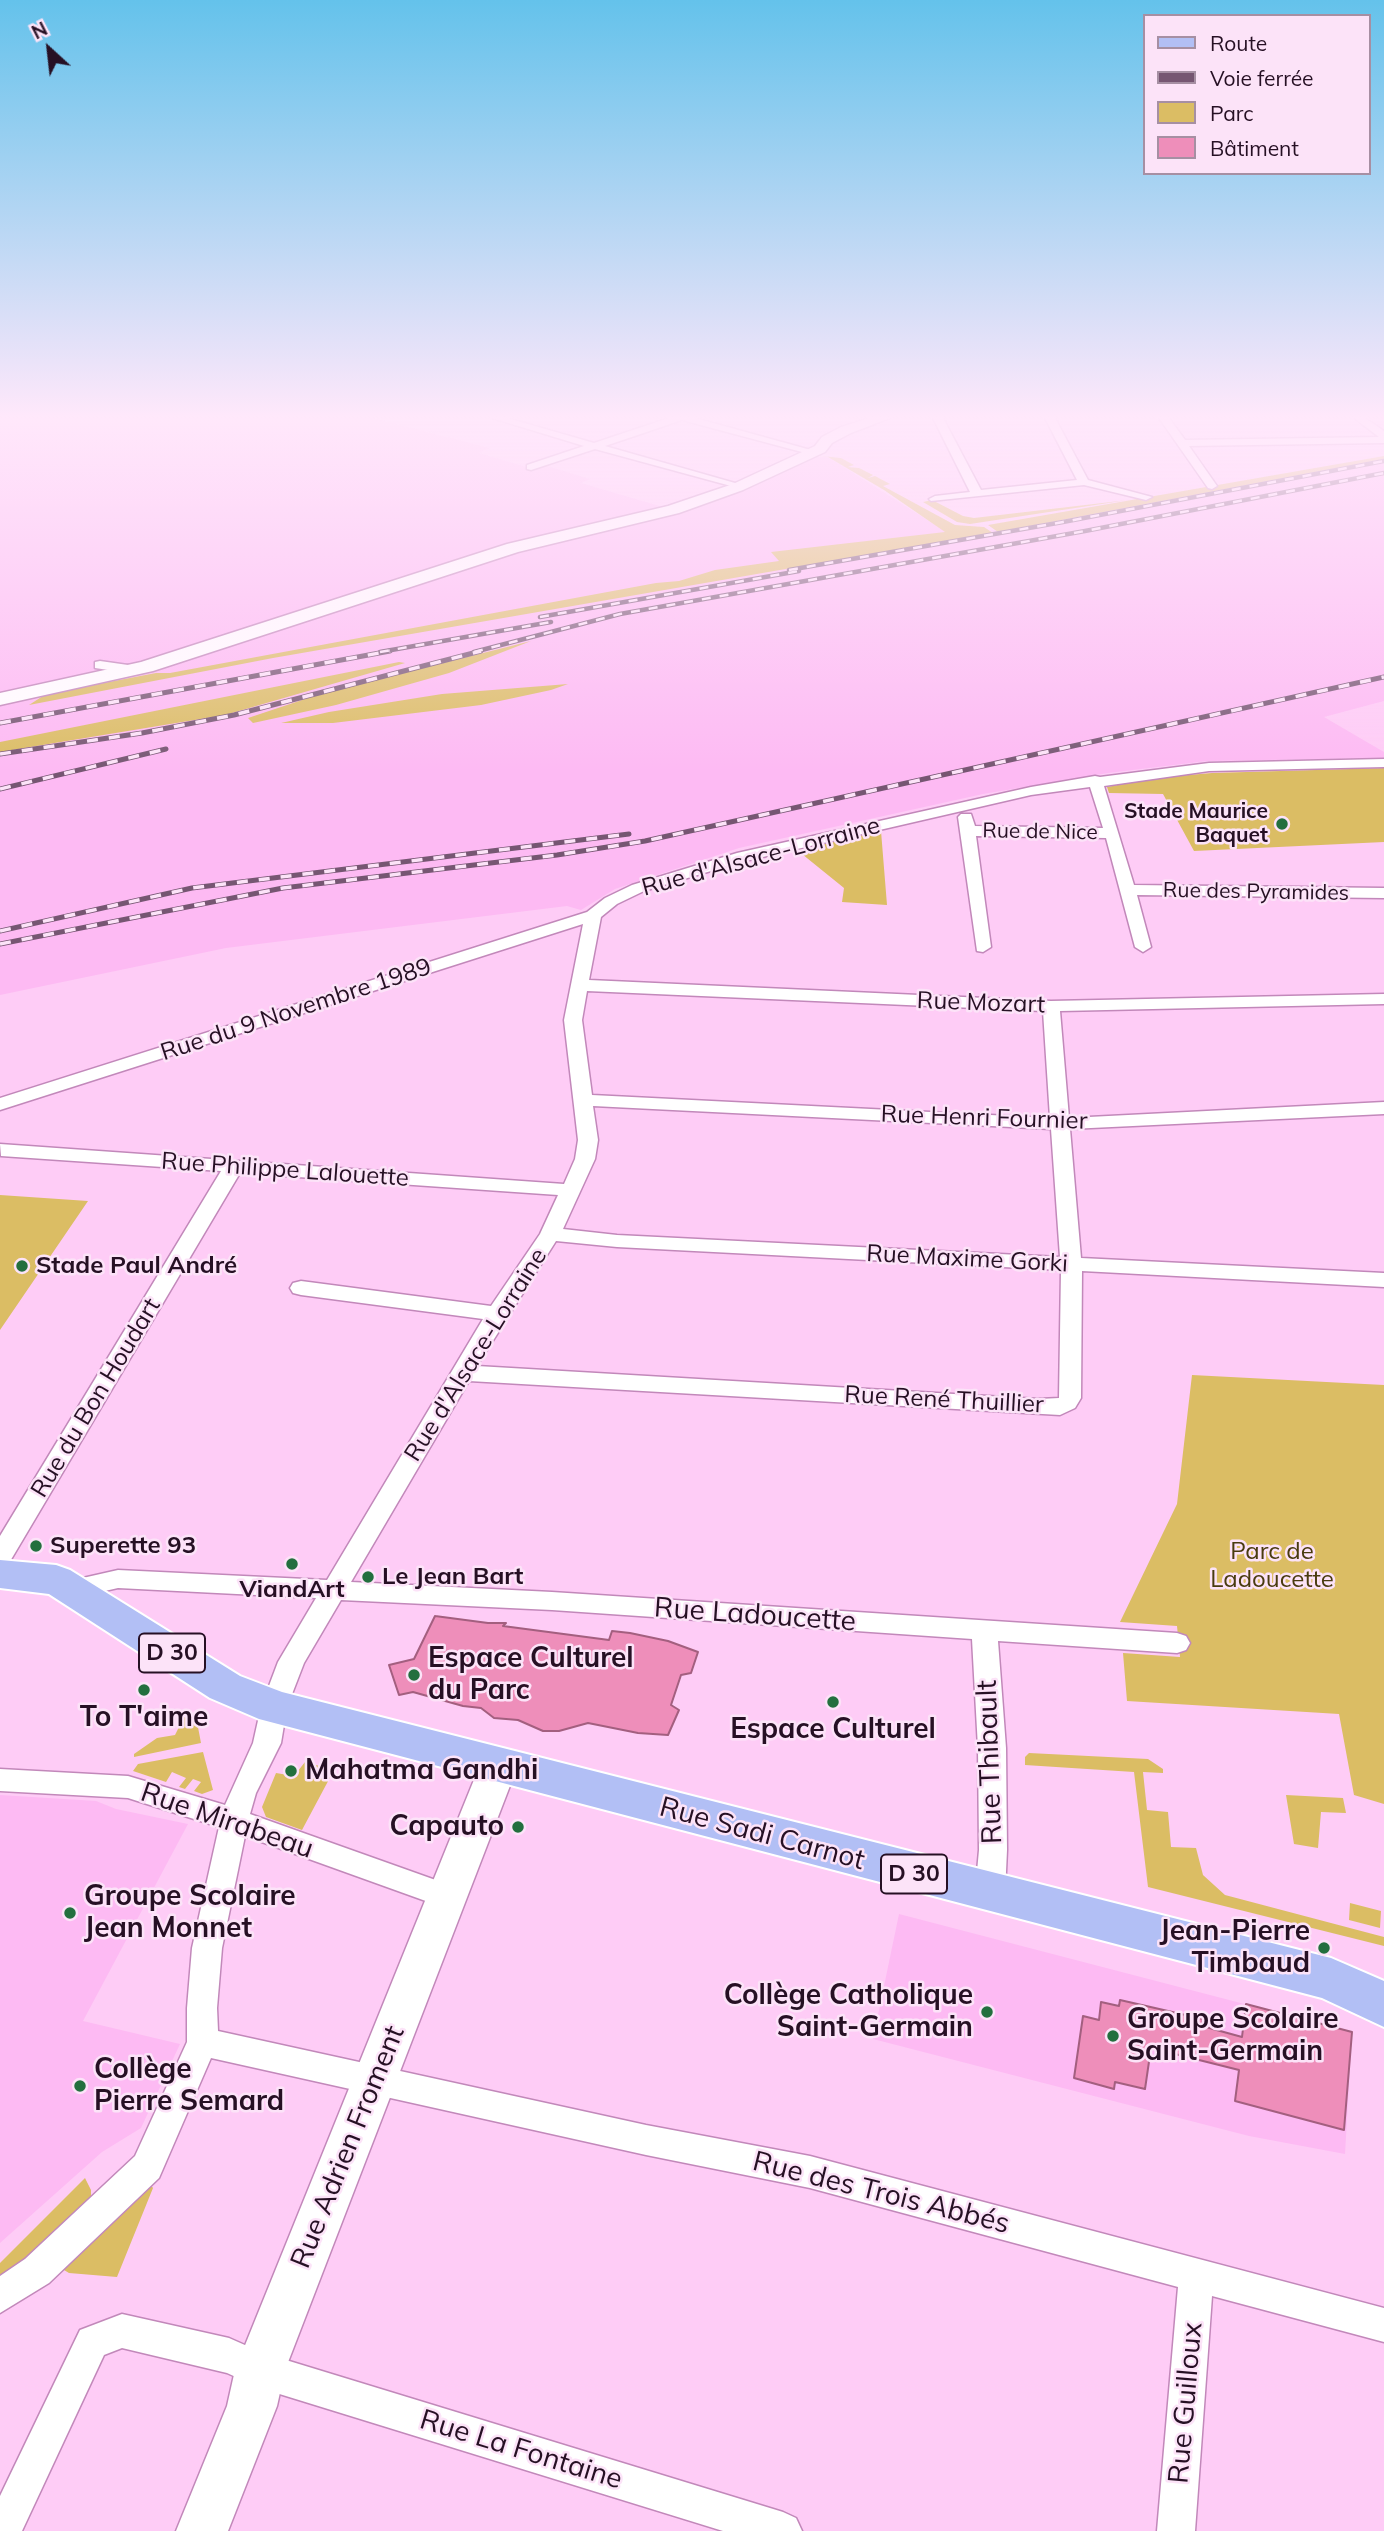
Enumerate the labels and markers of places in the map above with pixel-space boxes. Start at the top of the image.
place label: Stade Maurice Baquet [1124,799,1268,849]
marker: Stade Maurice Baquet [1274,816,1290,832]
place label: Stade Paul André [36,1252,237,1280]
marker: Stade Paul André [14,1258,30,1274]
place label: Superette 93 [50,1532,196,1560]
marker: Superette 93 [28,1538,44,1554]
marker: ViandArt [284,1556,300,1572]
place label: Le Jean Bart [382,1563,523,1591]
marker: Le Jean Bart [360,1569,376,1585]
place label: ViandArt [240,1576,344,1604]
place label: Espace Culturel du Parc [428,1642,634,1708]
marker: Espace Culturel du Parc [406,1667,422,1683]
marker: To T'aime [136,1682,152,1698]
marker: Espace Culturel [825,1694,841,1710]
place label: To T'aime [80,1701,208,1735]
place label: Espace Culturel [730,1713,936,1747]
place label: Mahatma Gandhi [305,1754,538,1788]
marker: Mahatma Gandhi [283,1763,299,1779]
place label: Capauto [390,1810,504,1844]
marker: Capauto [510,1819,526,1835]
place label: Groupe Scolaire Jean Monnet [84,1880,296,1946]
marker: Groupe Scolaire Jean Monnet [62,1905,78,1921]
place label: Jean-Pierre Timbaud [1160,1915,1310,1981]
marker: Jean-Pierre Timbaud [1316,1940,1332,1956]
place label: Collège Catholique Saint-Germain [724,1979,973,2045]
place label: Groupe Scolaire Saint-Germain [1127,2003,1339,2069]
marker: Collège Catholique Saint-Germain [979,2004,995,2020]
marker: Groupe Scolaire Saint-Germain [1105,2028,1121,2044]
place label: Collège Pierre Semard [94,2053,284,2119]
marker: Collège Pierre Semard [72,2078,88,2094]

